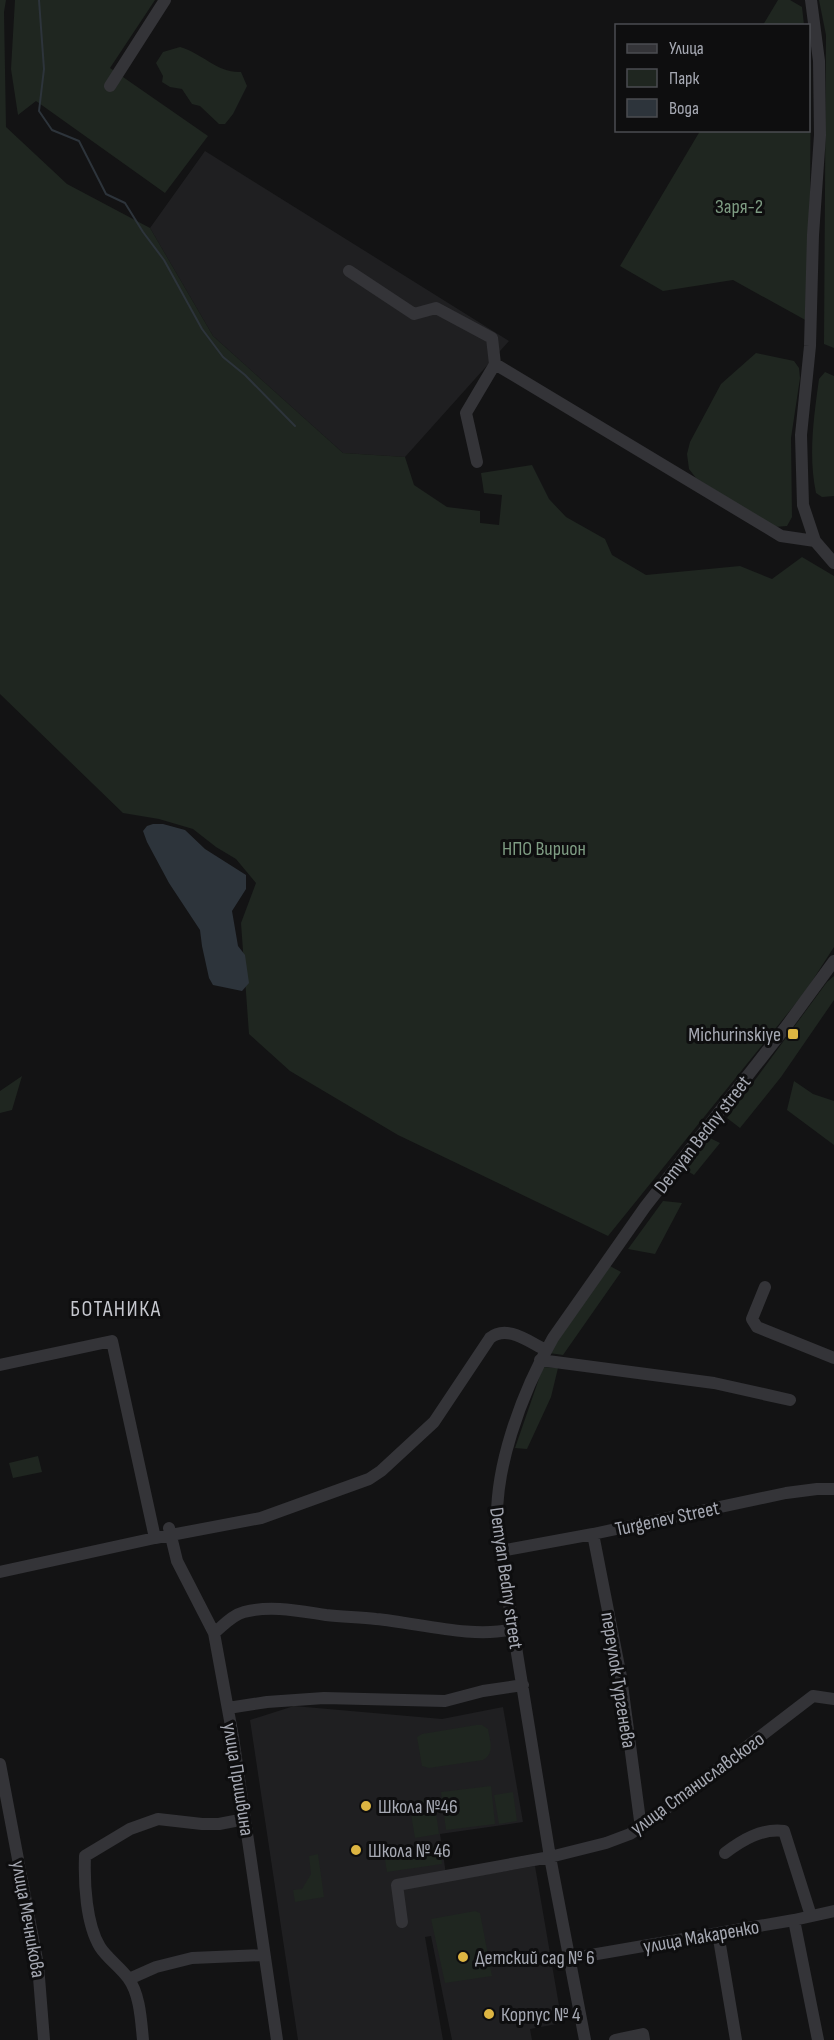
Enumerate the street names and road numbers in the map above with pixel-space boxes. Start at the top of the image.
street label: Demyan Bedny street [649,1071,756,1198]
street label: Turgenev Street [613,1496,721,1542]
street label: Demyan Bedny street [484,1506,528,1651]
street label: переулок Тургенева [595,1610,641,1750]
street label: улица Пришвина [217,1721,259,1837]
street label: улица Станиславского [626,1727,769,1840]
street label: улица Мечникова [6,1859,50,1980]
street label: улица Макаренко [641,1915,761,1959]

